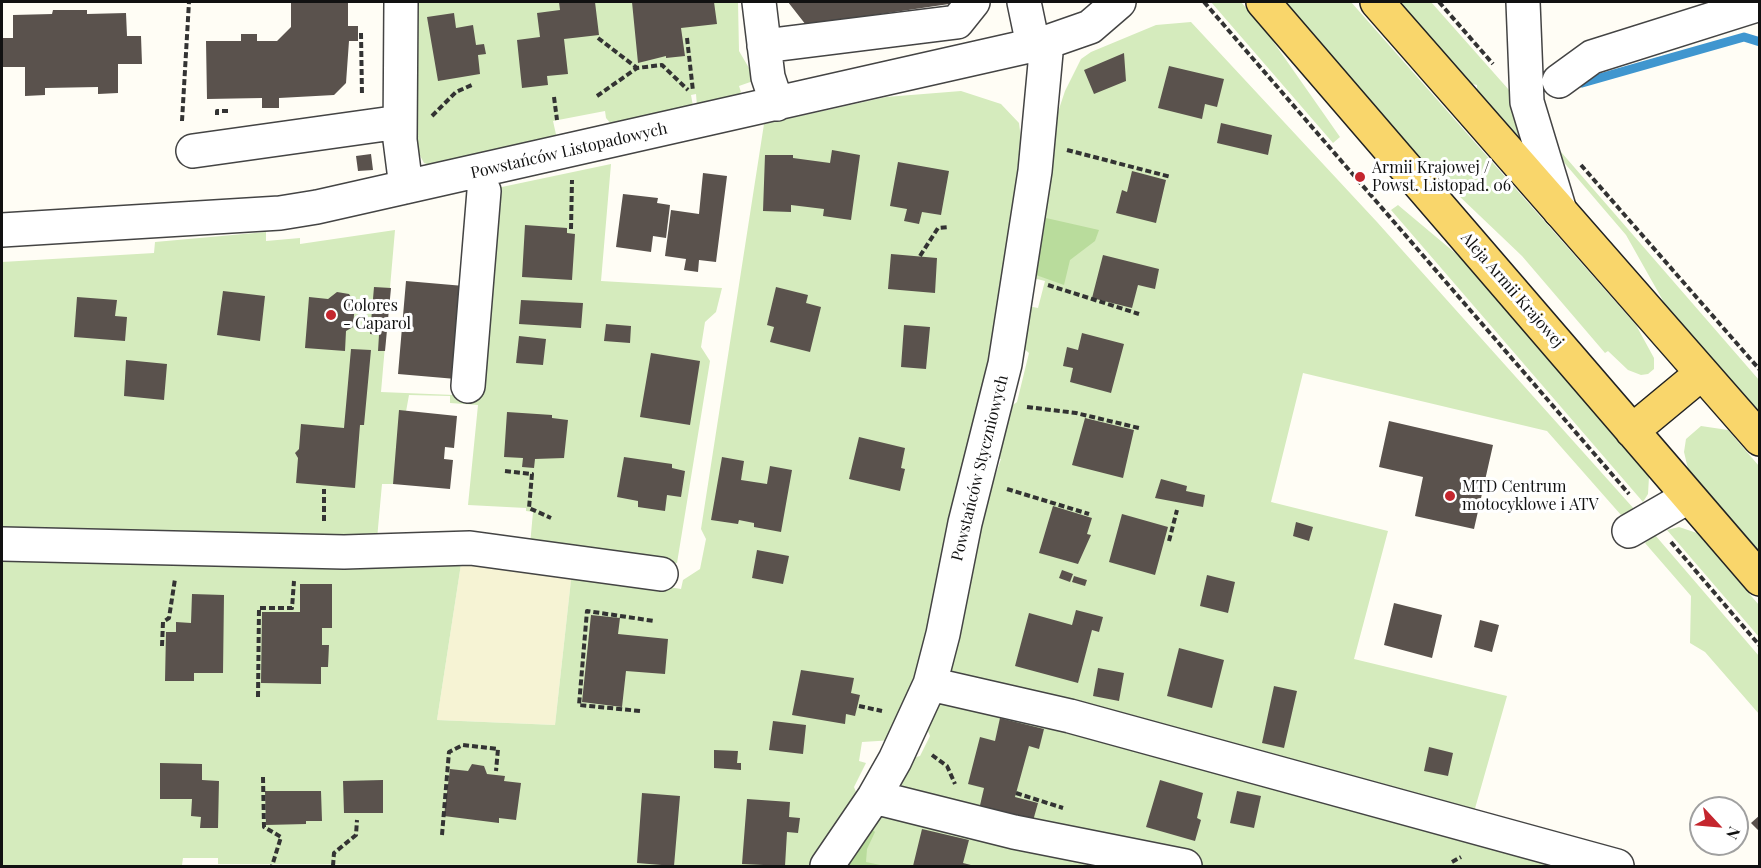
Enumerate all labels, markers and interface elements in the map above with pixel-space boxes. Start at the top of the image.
street label: Powstańców Listopadowych [469,119,669,183]
place label: Armii Krajowej / Powst. Listopad. 06 [1372,158,1511,196]
marker: Armii Krajowej / Powst. Listopad. 06 [1353,170,1367,184]
street label: Aleja Armii Krajowej [1457,228,1567,352]
place label: Colores - Caparol [343,296,411,334]
marker: Colores - Caparol [324,308,338,322]
street label: Powstańców Styczniowych [948,373,1012,563]
place label: MTD Centrum motocyklowe i ATV [1462,477,1598,515]
marker: MTD Centrum motocyklowe i ATV [1443,489,1457,503]
north arrow [1689,796,1749,856]
text: N [1722,823,1746,843]

